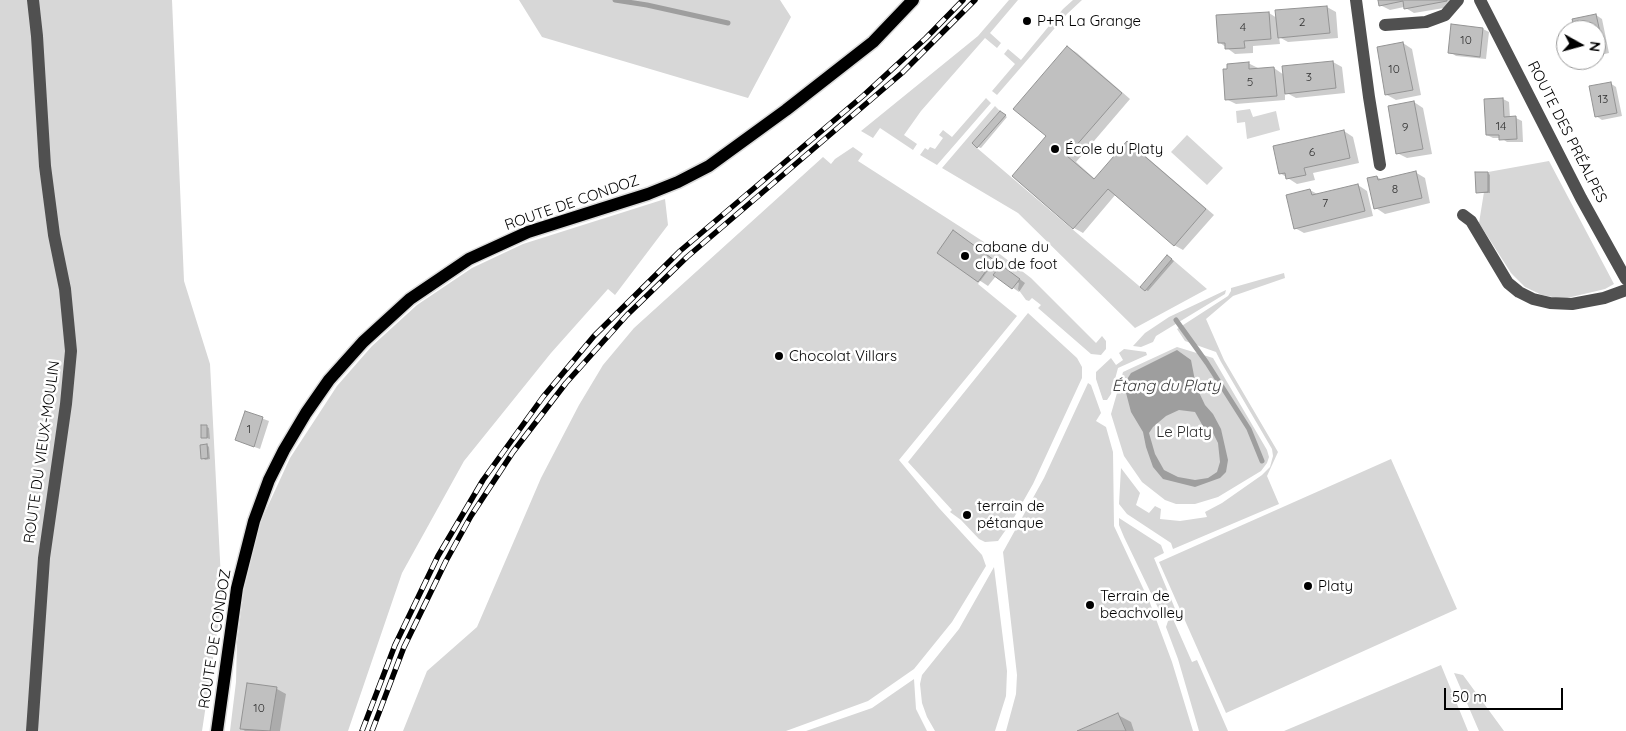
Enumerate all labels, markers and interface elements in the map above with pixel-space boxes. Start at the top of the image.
place label: P+R La Grange [1037,12,1141,30]
marker: P+R La Grange [1021,15,1033,27]
house number: 2 [1299,15,1305,29]
house number: 4 [1240,20,1246,34]
north arrow [1556,20,1606,70]
house number: 10 [1460,33,1472,47]
text: N [1585,40,1604,53]
street label: ROUTE DES PRÉALPES [1523,58,1611,206]
house number: 10 [1388,62,1400,76]
house number: 3 [1306,70,1312,84]
house number: 5 [1247,75,1253,89]
house number: 13 [1598,92,1608,106]
house number: 14 [1496,119,1506,133]
house number: 9 [1402,120,1408,134]
place label: École du Platy [1065,140,1163,158]
marker: École du Platy [1049,143,1061,155]
house number: 6 [1309,145,1315,159]
street label: ROUTE DE CONDOZ [502,172,642,234]
house number: 8 [1392,182,1398,196]
house number: 7 [1322,196,1328,210]
place label: cabane du club de foot [975,238,1058,273]
marker: cabane du club de foot [959,250,971,262]
place label: Chocolat Villars [789,347,897,365]
marker: Chocolat Villars [773,350,785,362]
street label: ROUTE DU VIEUX-MOULIN [20,359,64,545]
water label: Étang du Platy [1112,376,1220,396]
house number: 1 [247,422,251,436]
park label: Le Platy [1156,423,1212,441]
place label: terrain de pétanque [977,497,1044,532]
marker: terrain de pétanque [961,509,973,521]
street label: ROUTE DE CONDOZ [195,568,235,710]
place label: Platy [1318,577,1353,595]
marker: Platy [1302,580,1314,592]
place label: Terrain de beachvolley [1100,587,1184,622]
marker: Terrain de beachvolley [1084,599,1096,611]
scale bar [1446,678,1565,710]
text: 50 m [1452,687,1487,706]
house number: 10 [253,701,265,715]

